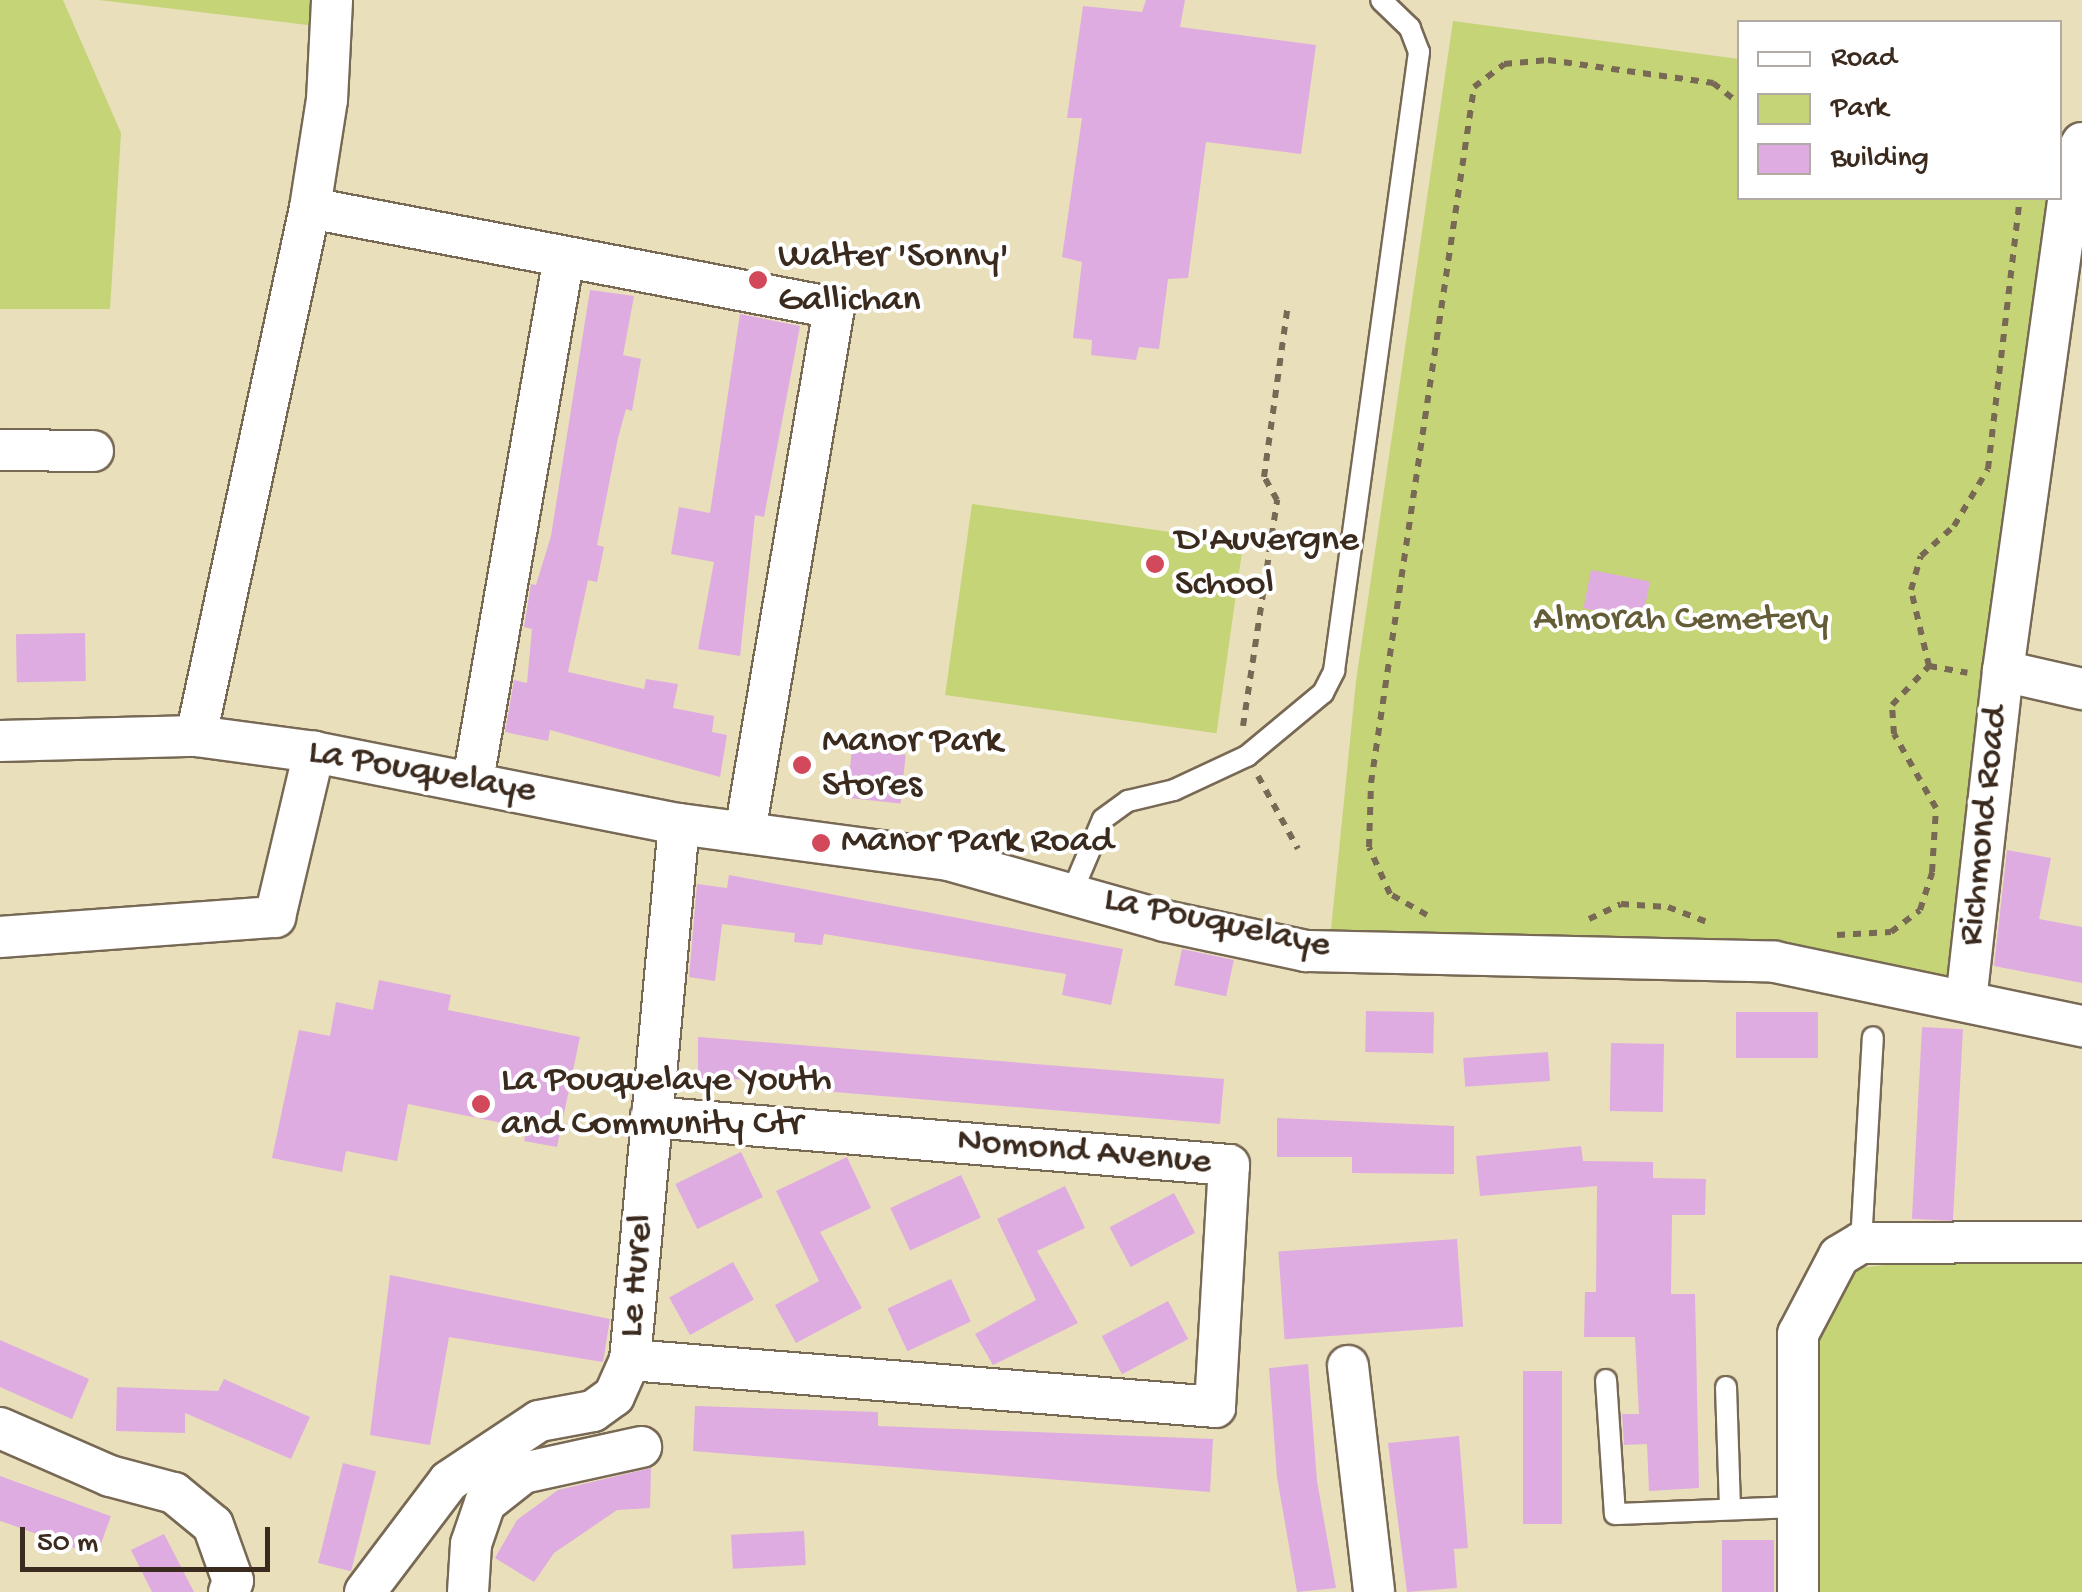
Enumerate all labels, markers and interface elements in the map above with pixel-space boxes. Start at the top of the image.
legend [1737,20,2062,200]
text: Road [1831,42,1897,77]
text: Park [1831,92,1888,127]
text: Building [1831,142,1929,177]
place label: Walter 'Sonny' Gallichan [778,235,1009,324]
marker: Walter 'Sonny' Gallichan [747,269,769,291]
place label: D'Auvergne School [1175,519,1359,608]
marker: D'Auvergne School [1144,553,1166,575]
park label: Almorah Cemetery [1533,598,1829,644]
street label: Richmond Road [1950,704,2020,948]
place label: Manor Park Stores [822,720,1002,809]
street label: La Pouquelaye [305,731,539,815]
marker: Manor Park Stores [791,754,813,776]
place label: Manor Park Road [841,820,1113,866]
marker: Manor Park Road [810,832,832,854]
street label: La Pouquelaye [1100,878,1334,970]
place label: La Pouquelaye Youth and Community Ctr [501,1059,832,1148]
marker: La Pouquelaye Youth and Community Ctr [470,1093,492,1115]
street label: Nomond Avenue [955,1119,1213,1187]
street label: Le Hurel [610,1213,666,1339]
scale bar [25,1507,275,1569]
text: 50 m [37,1527,98,1562]

